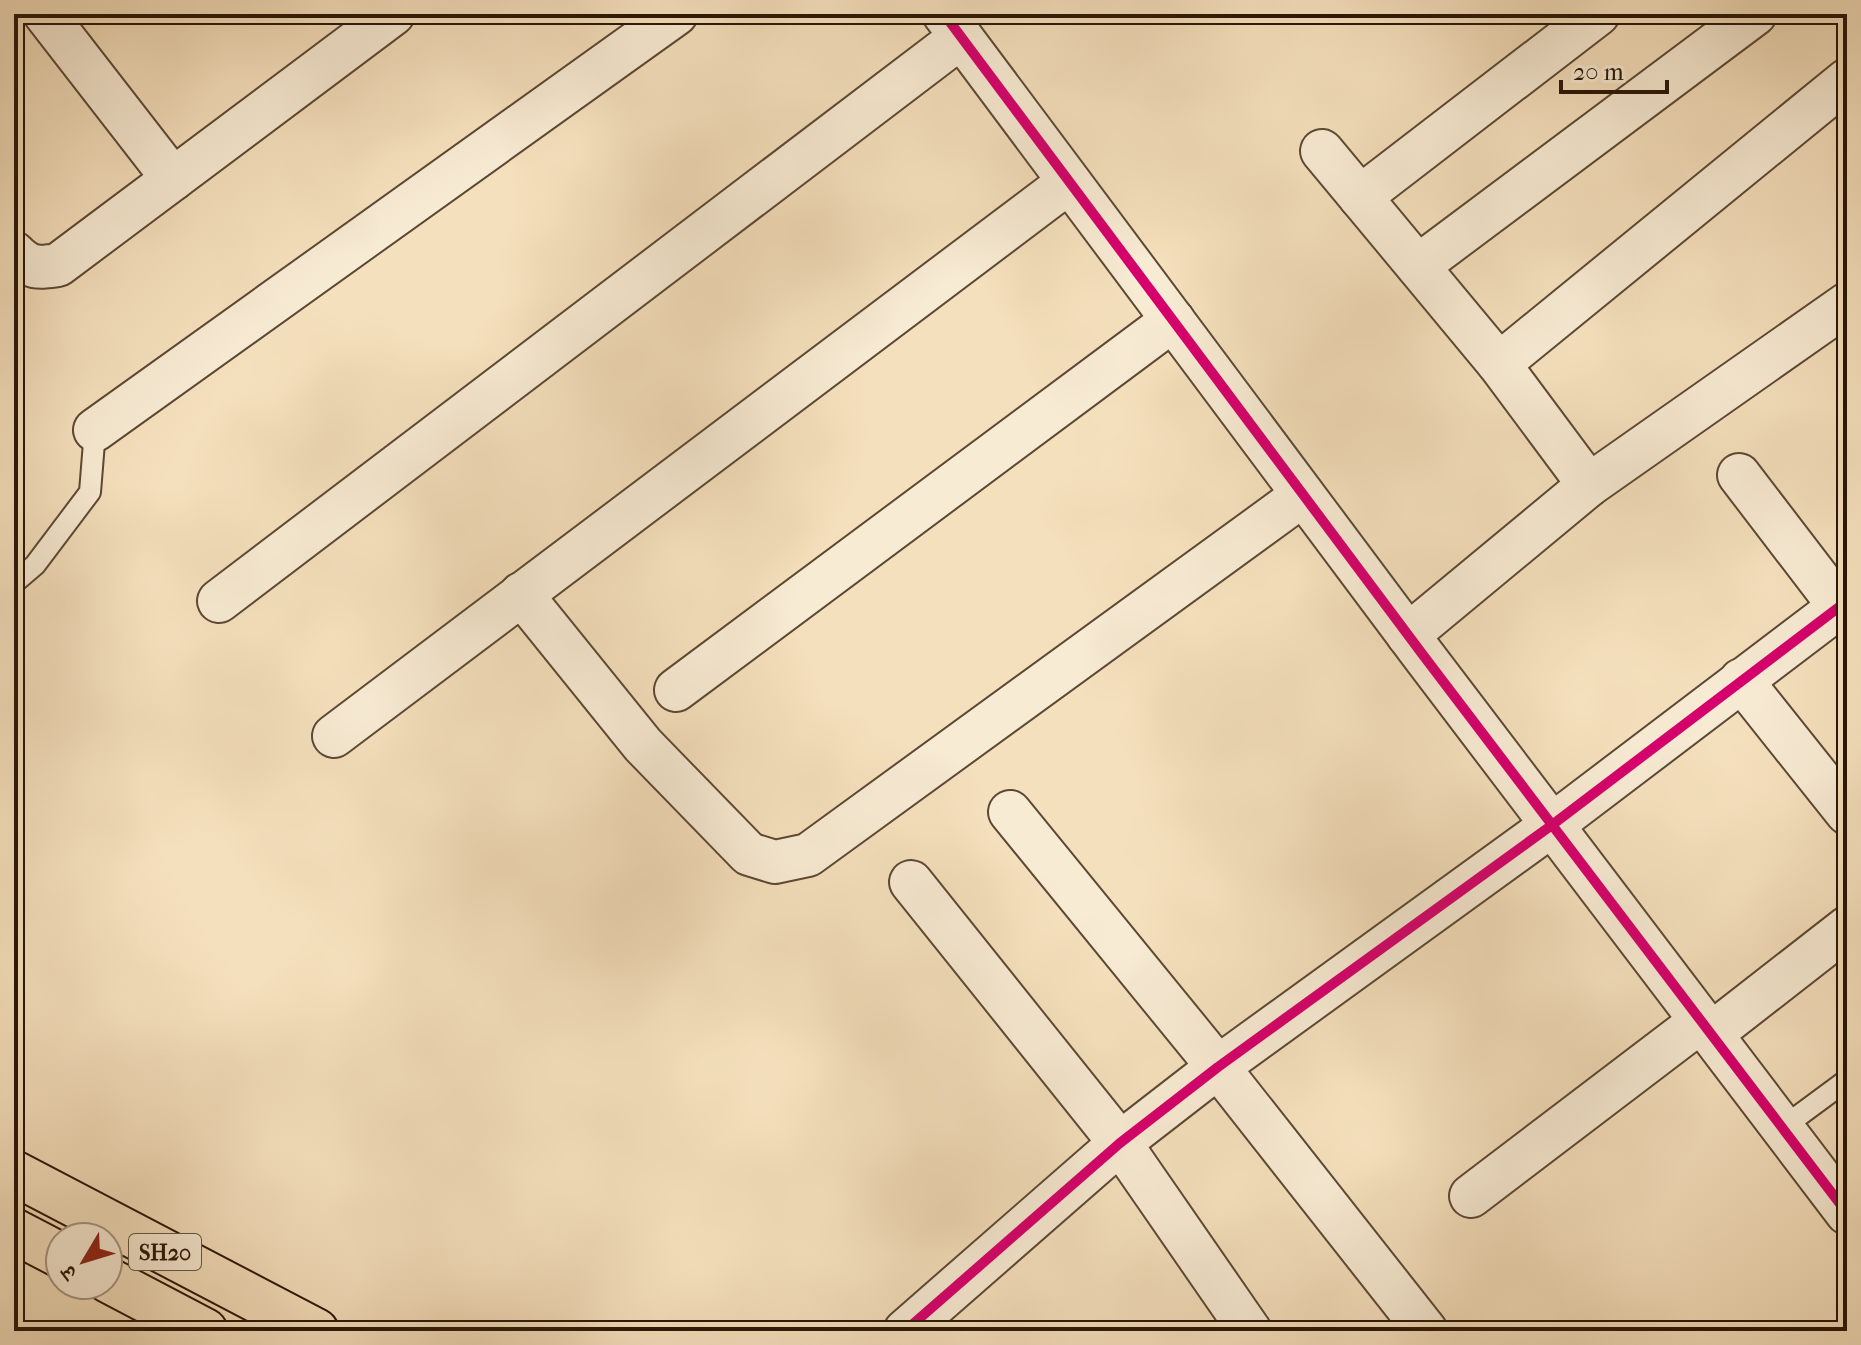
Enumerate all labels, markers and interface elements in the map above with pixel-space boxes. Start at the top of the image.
scale bar [1561,44,1667,94]
text: 20 m [1573,58,1624,86]
north arrow [44,1221,124,1301]
road number: SH20 [129,1234,201,1270]
text: उ [54,1259,84,1287]

